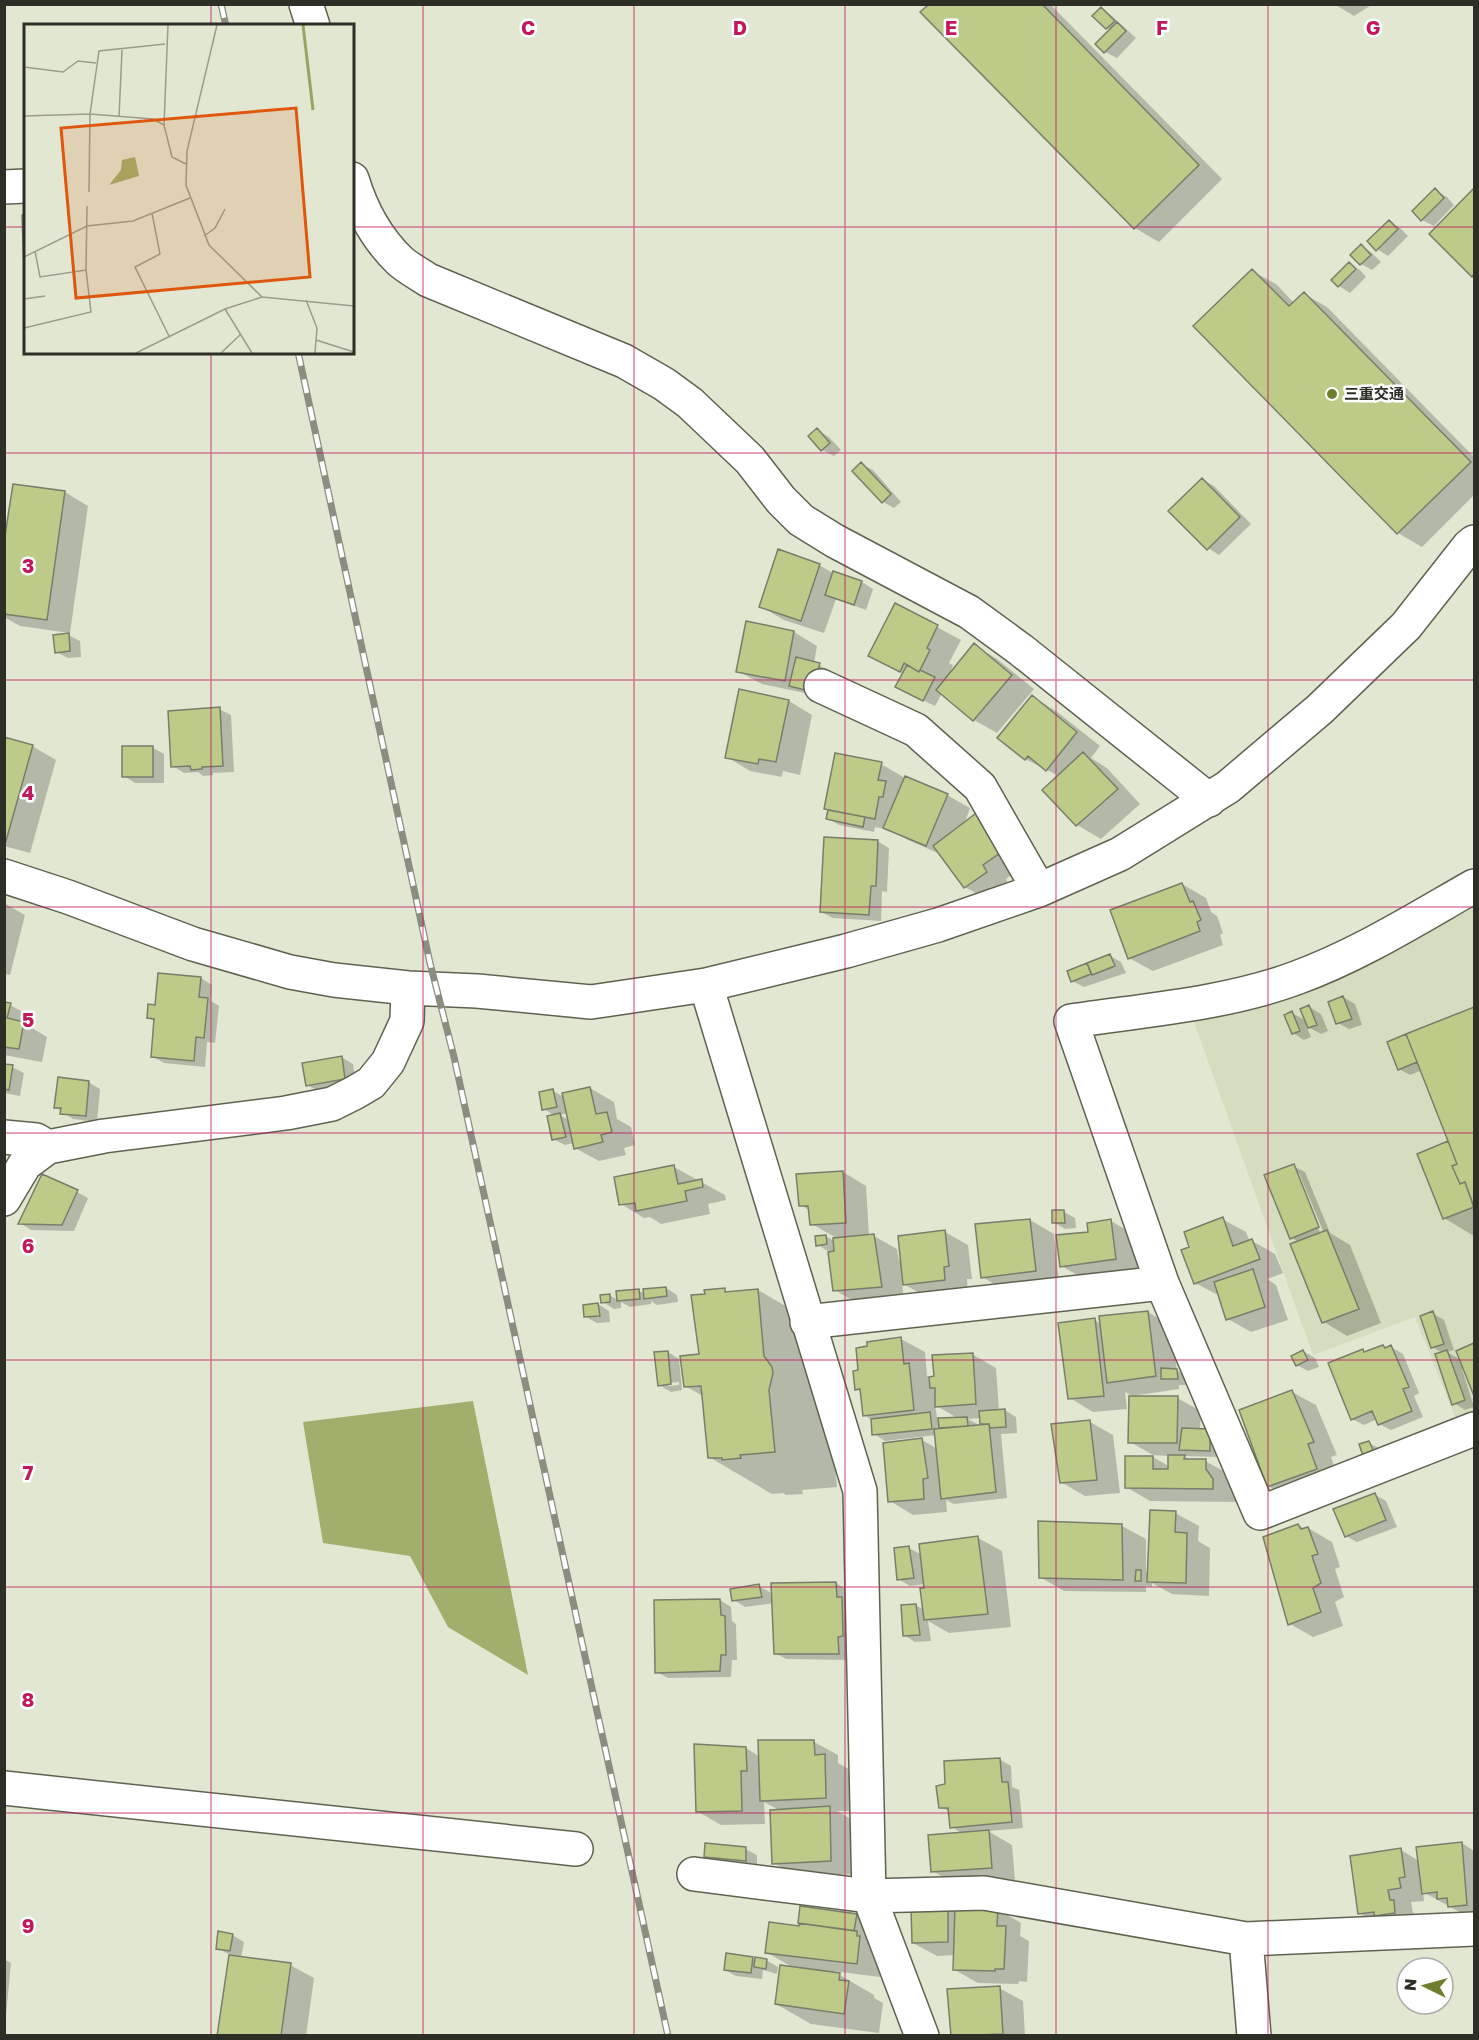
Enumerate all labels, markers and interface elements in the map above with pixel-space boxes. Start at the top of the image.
text: C [521,15,535,39]
text: D [733,15,747,39]
text: E [945,15,957,39]
text: F [1156,15,1168,39]
text: G [1366,15,1380,39]
inset map [24,24,354,354]
place label: 三重交通 [1344,384,1404,402]
marker: 三重交通 [1325,387,1339,401]
text: 3 [22,553,34,577]
text: 4 [22,780,34,804]
text: 5 [22,1007,34,1031]
text: 6 [22,1233,34,1257]
text: 7 [23,1460,34,1484]
text: 8 [22,1687,34,1711]
text: 9 [22,1913,34,1937]
north arrow [1395,1956,1455,2016]
text: N [1400,1978,1421,1992]

